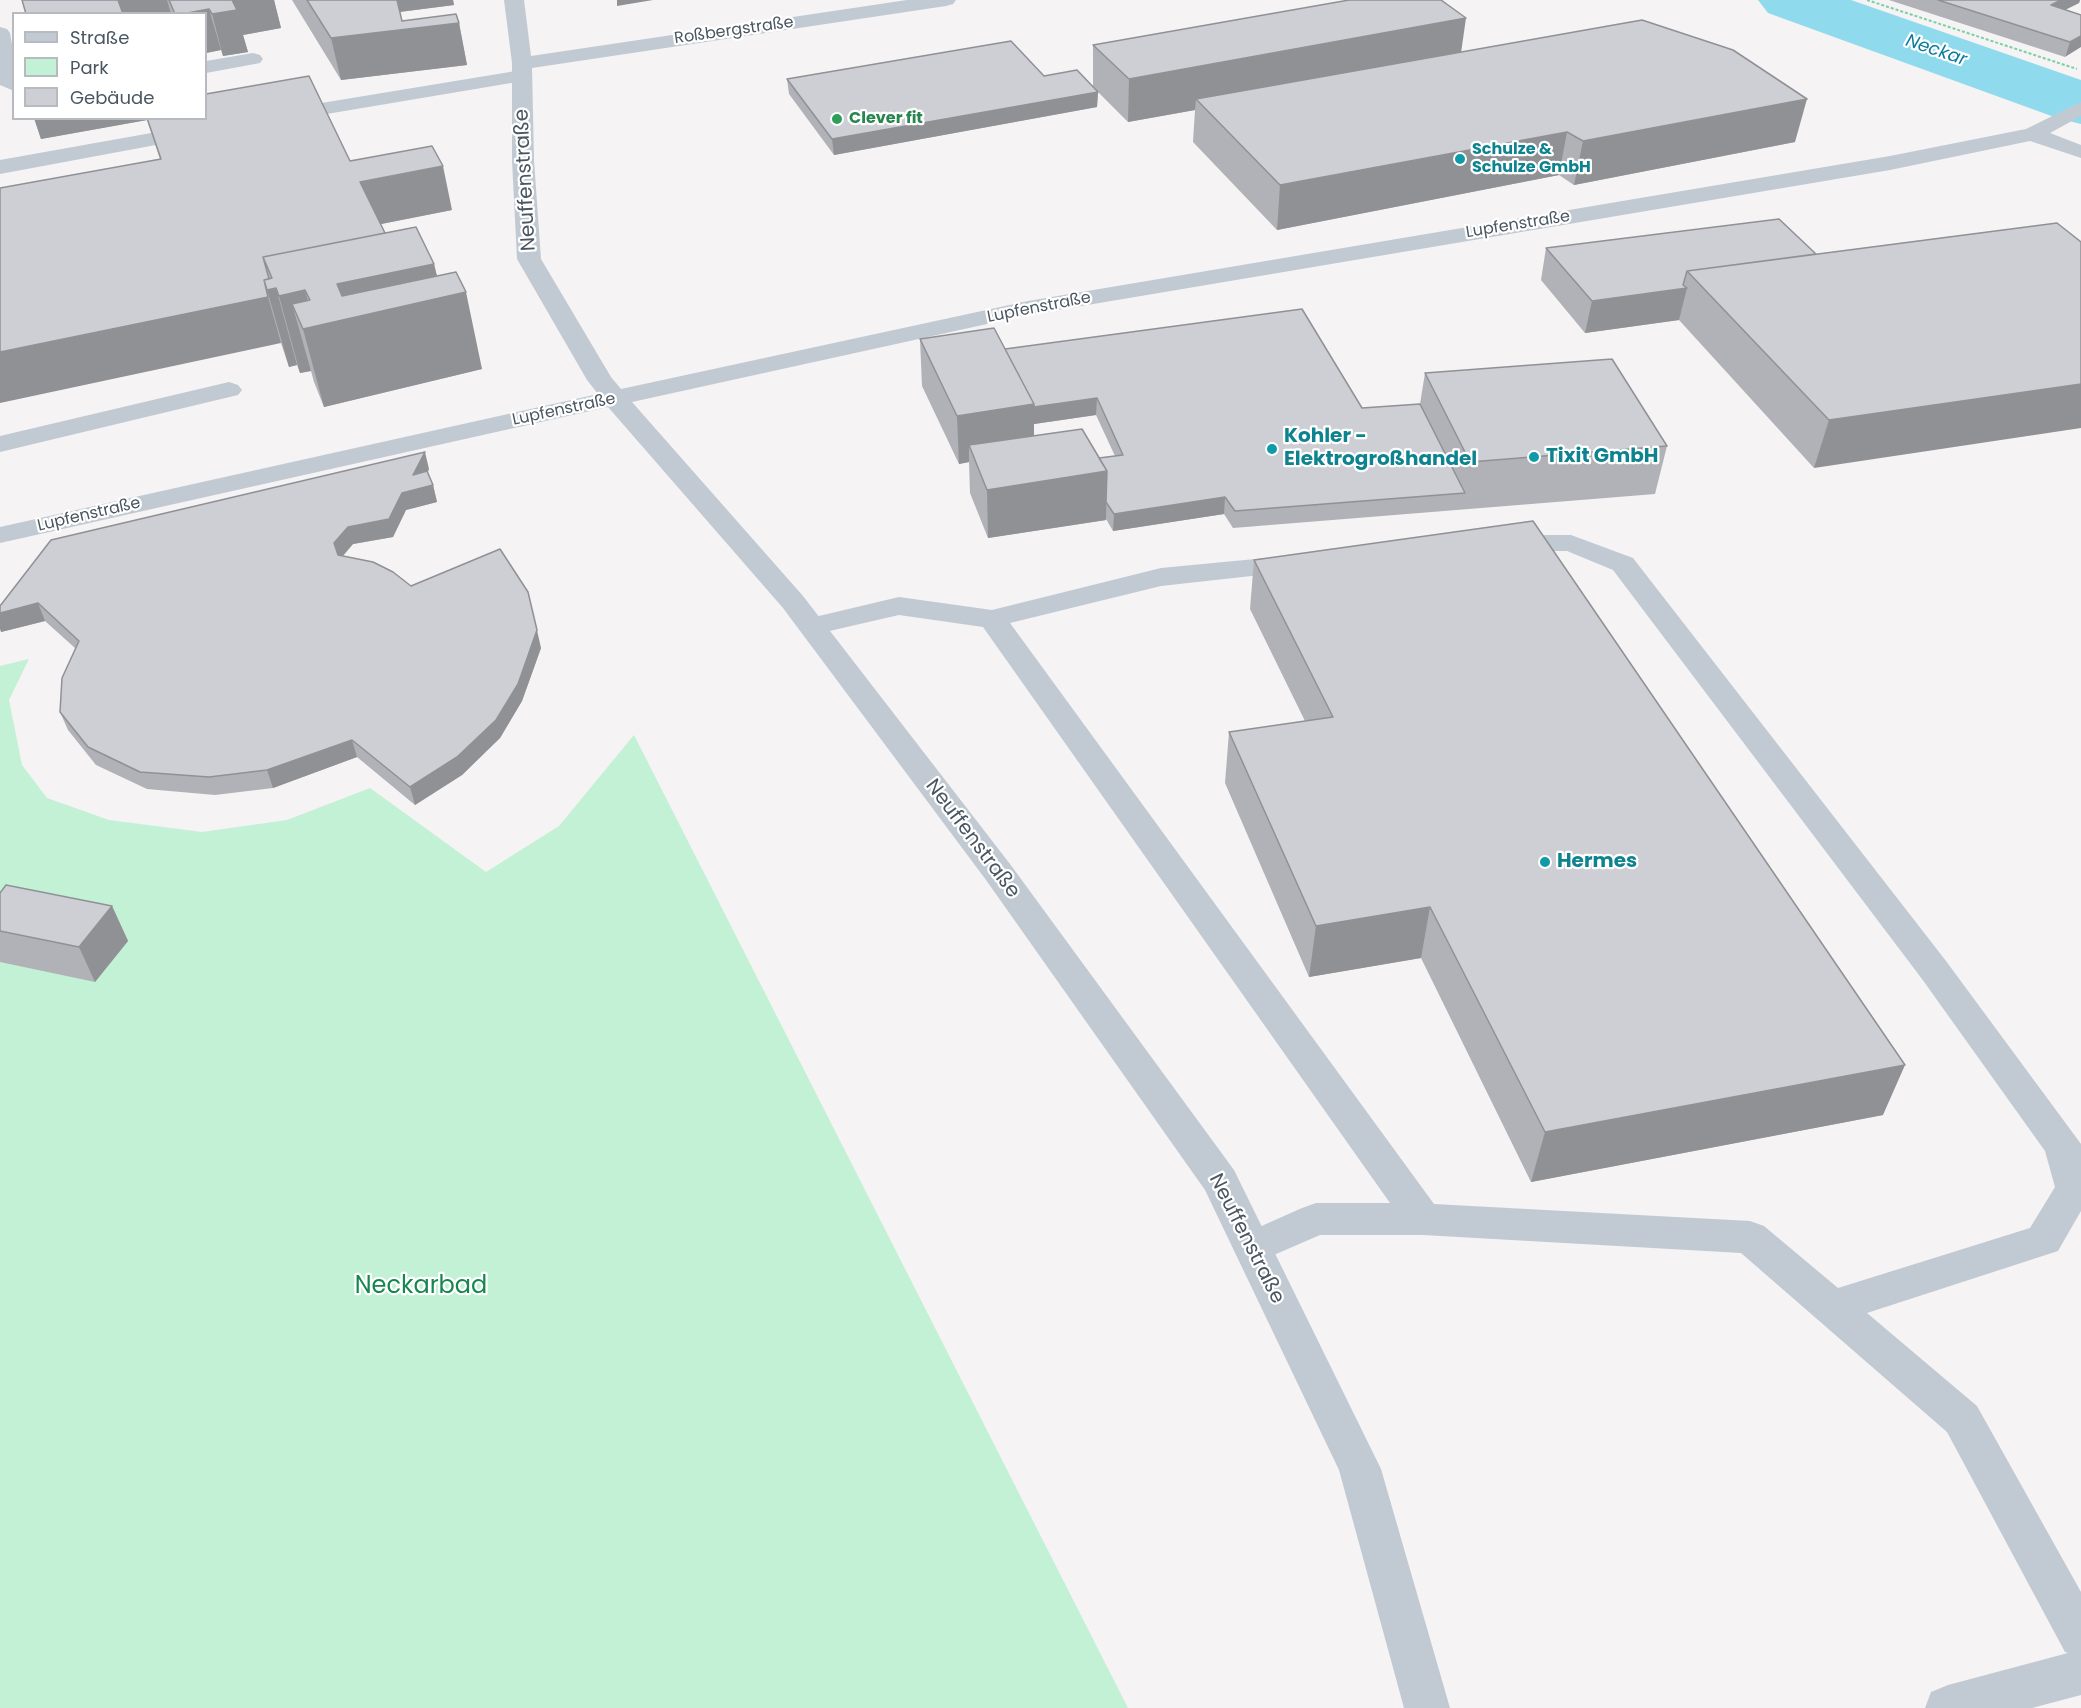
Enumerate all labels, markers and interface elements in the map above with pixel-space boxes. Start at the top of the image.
legend [12,12,207,120]
street label: Roßbergstraße [673,13,795,49]
text: Straße [70,25,129,50]
water label: Neckar [1903,31,1969,71]
text: Park [70,55,109,80]
text: Gebäude [70,85,154,110]
street label: Neuffenstraße [510,108,542,252]
place label: Clever fit [849,109,923,129]
marker: Clever fit [830,112,844,126]
place label: Schulze & Schulze GmbH [1472,140,1591,178]
marker: Schulze & Schulze GmbH [1453,152,1467,166]
street label: Lupfenstraße [1465,207,1571,243]
street label: Lupfenstraße [986,289,1092,327]
street label: Lupfenstraße [511,390,617,430]
place label: Kohler - Elektrogroßhandel [1284,425,1477,472]
marker: Kohler - Elektrogroßhandel [1265,442,1279,456]
place label: Tixit GmbH [1546,445,1658,469]
marker: Tixit GmbH [1527,450,1541,464]
street label: Lupfenstraße [36,494,142,536]
street label: Neuffenstraße [920,775,1024,903]
place label: Hermes [1557,850,1637,874]
marker: Hermes [1538,855,1552,869]
street label: Neuffenstraße [1203,1170,1289,1308]
park label: Neckarbad [355,1273,487,1301]

